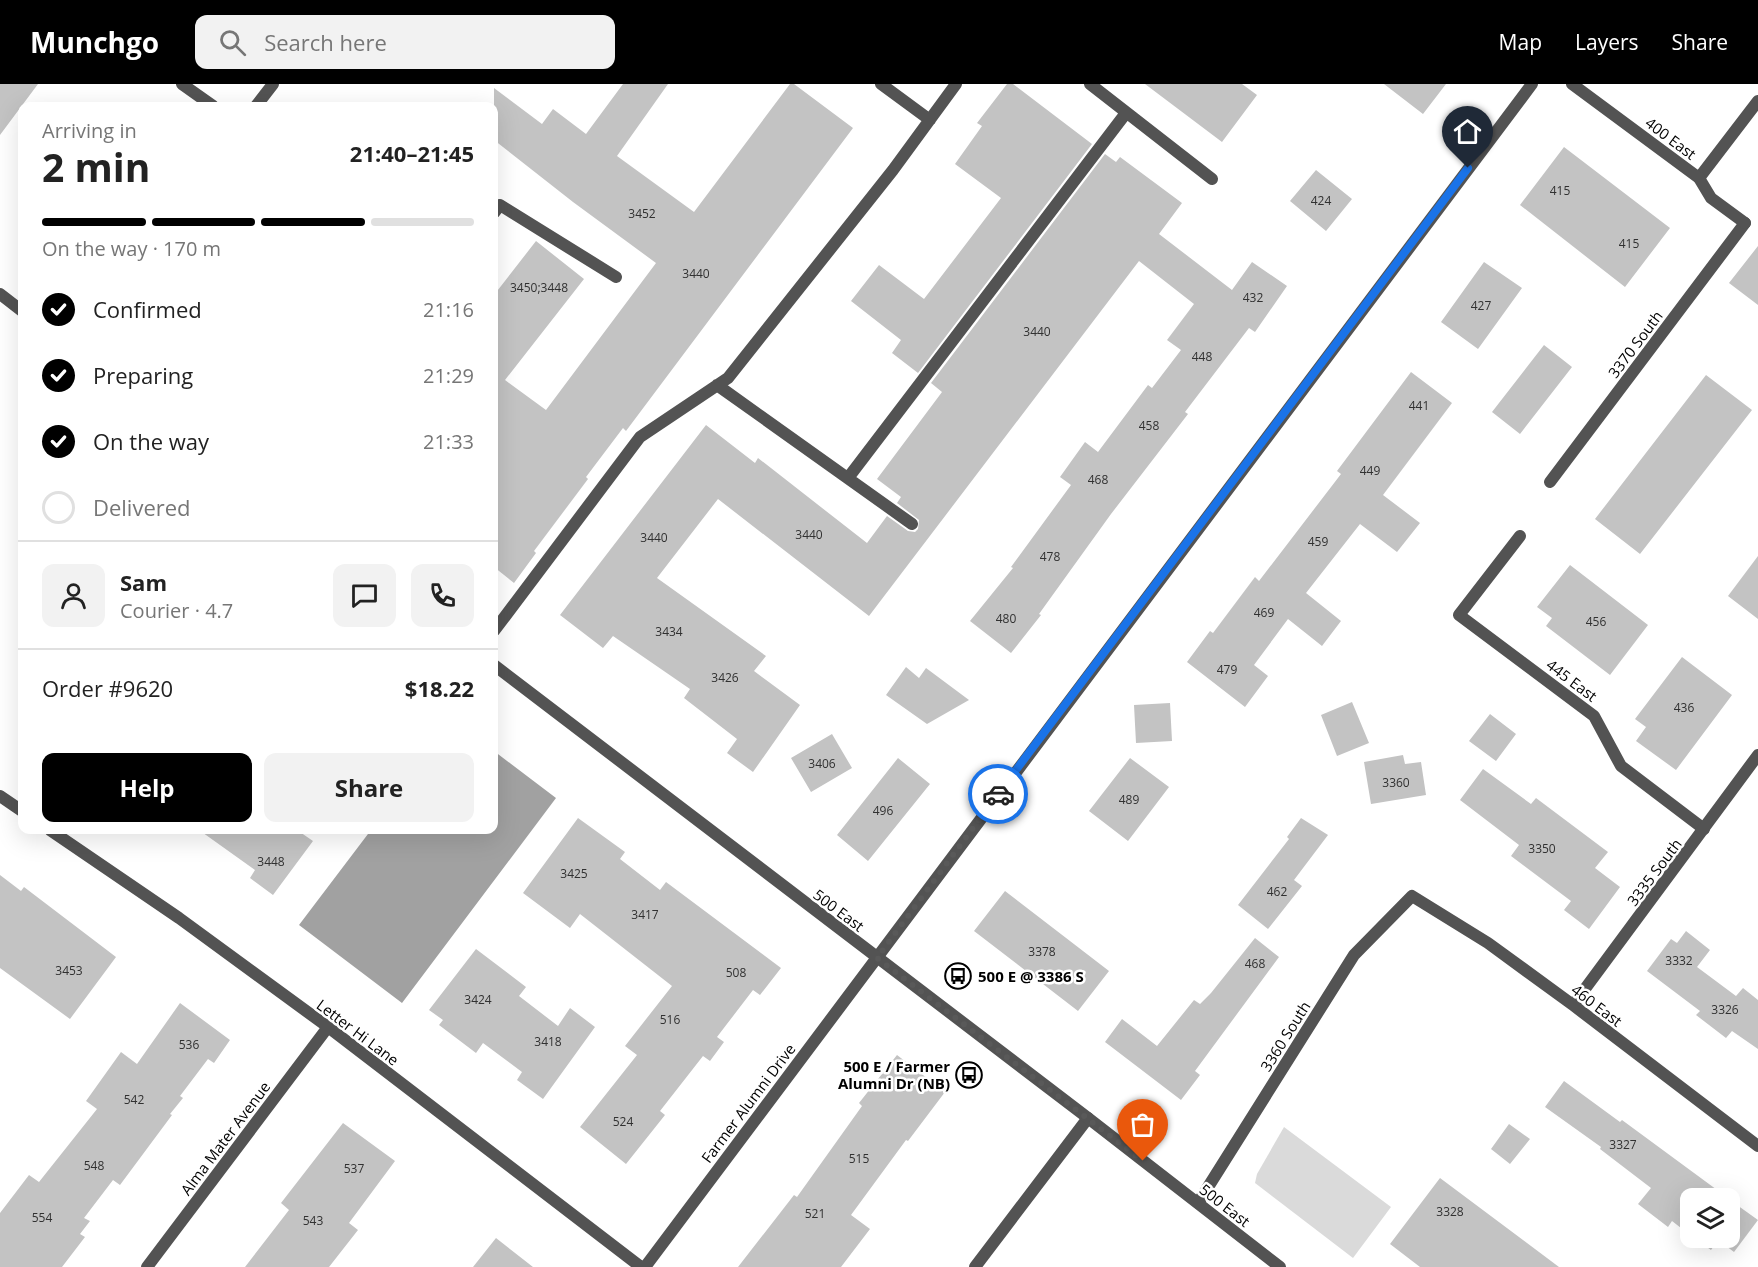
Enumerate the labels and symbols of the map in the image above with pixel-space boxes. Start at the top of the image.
pin [1442,106,1493,168]
street label: 400 East [1642,112,1700,164]
house number: 415 [1550,182,1570,199]
house number: 424 [1311,192,1331,209]
house number: 3452 [628,205,656,222]
house number: 415 [1619,235,1639,252]
house number: 3440 [682,265,710,282]
house number: 3450;3448 [510,279,568,296]
house number: 432 [1243,289,1263,306]
house number: 427 [1471,297,1491,314]
street label: 3370 South [1603,306,1667,382]
house number: 3440 [1023,323,1051,340]
house number: 448 [1192,348,1212,365]
house number: 441 [1409,397,1429,414]
house number: 458 [1139,417,1159,434]
house number: 449 [1360,462,1380,479]
house number: 468 [1088,471,1108,488]
house number: 3440 [795,526,823,543]
house number: 3440 [640,529,668,546]
house number: 459 [1308,533,1328,550]
house number: 478 [1040,548,1060,565]
house number: 469 [1254,604,1274,621]
house number: 480 [996,610,1016,627]
house number: 456 [1586,613,1606,630]
house number: 3434 [655,623,683,640]
street label: 445 East [1543,654,1601,706]
house number: 479 [1217,661,1237,678]
house number: 3426 [711,669,739,686]
house number: 436 [1674,699,1694,716]
house number: 3406 [808,755,836,772]
courier [968,764,1028,824]
house number: 3360 [1382,774,1410,791]
house number: 489 [1119,791,1139,808]
house number: 496 [873,802,893,819]
street label: 3335 South [1622,834,1686,910]
house number: 3350 [1528,840,1556,857]
house number: 3448 [257,853,285,870]
house number: 3425 [560,865,588,882]
house number: 462 [1267,883,1287,900]
street label: 500 East [810,884,868,936]
house number: 3417 [631,906,659,923]
house number: 3378 [1028,943,1056,960]
house number: 3332 [1665,952,1693,969]
house number: 468 [1245,955,1265,972]
bus stop icon: 500 E @ 3386 S [943,961,973,991]
house number: 3453 [55,962,83,979]
house number: 508 [726,964,746,981]
place label: 500 E @ 3386 S [978,966,1084,986]
street label: 460 East [1568,979,1626,1031]
house number: 3424 [464,991,492,1008]
street label: Letter Hi Lane [313,995,403,1069]
street label: 3360 South [1256,997,1314,1075]
house number: 3326 [1711,1001,1739,1018]
house number: 516 [660,1011,680,1028]
house number: 3418 [534,1033,562,1050]
house number: 536 [179,1036,199,1053]
street label: Farmer Alumni Drive [697,1039,799,1167]
place label: 500 E / Farmer Alumni Dr (NB) [838,1056,950,1093]
bus stop icon: 500 E / Farmer Alumni Dr (NB) [954,1060,984,1090]
street label: Alma Mater Avenue [176,1077,274,1199]
house number: 542 [124,1091,144,1108]
pin [1117,1099,1168,1161]
house number: 524 [613,1113,633,1130]
house number: 3327 [1609,1136,1637,1153]
house number: 515 [849,1150,869,1167]
house number: 548 [84,1157,104,1174]
house number: 537 [344,1160,364,1177]
street label: 500 East [1196,1179,1254,1231]
house number: 3328 [1436,1203,1464,1220]
house number: 521 [805,1205,825,1222]
house number: 554 [32,1209,52,1226]
house number: 543 [303,1212,323,1229]

